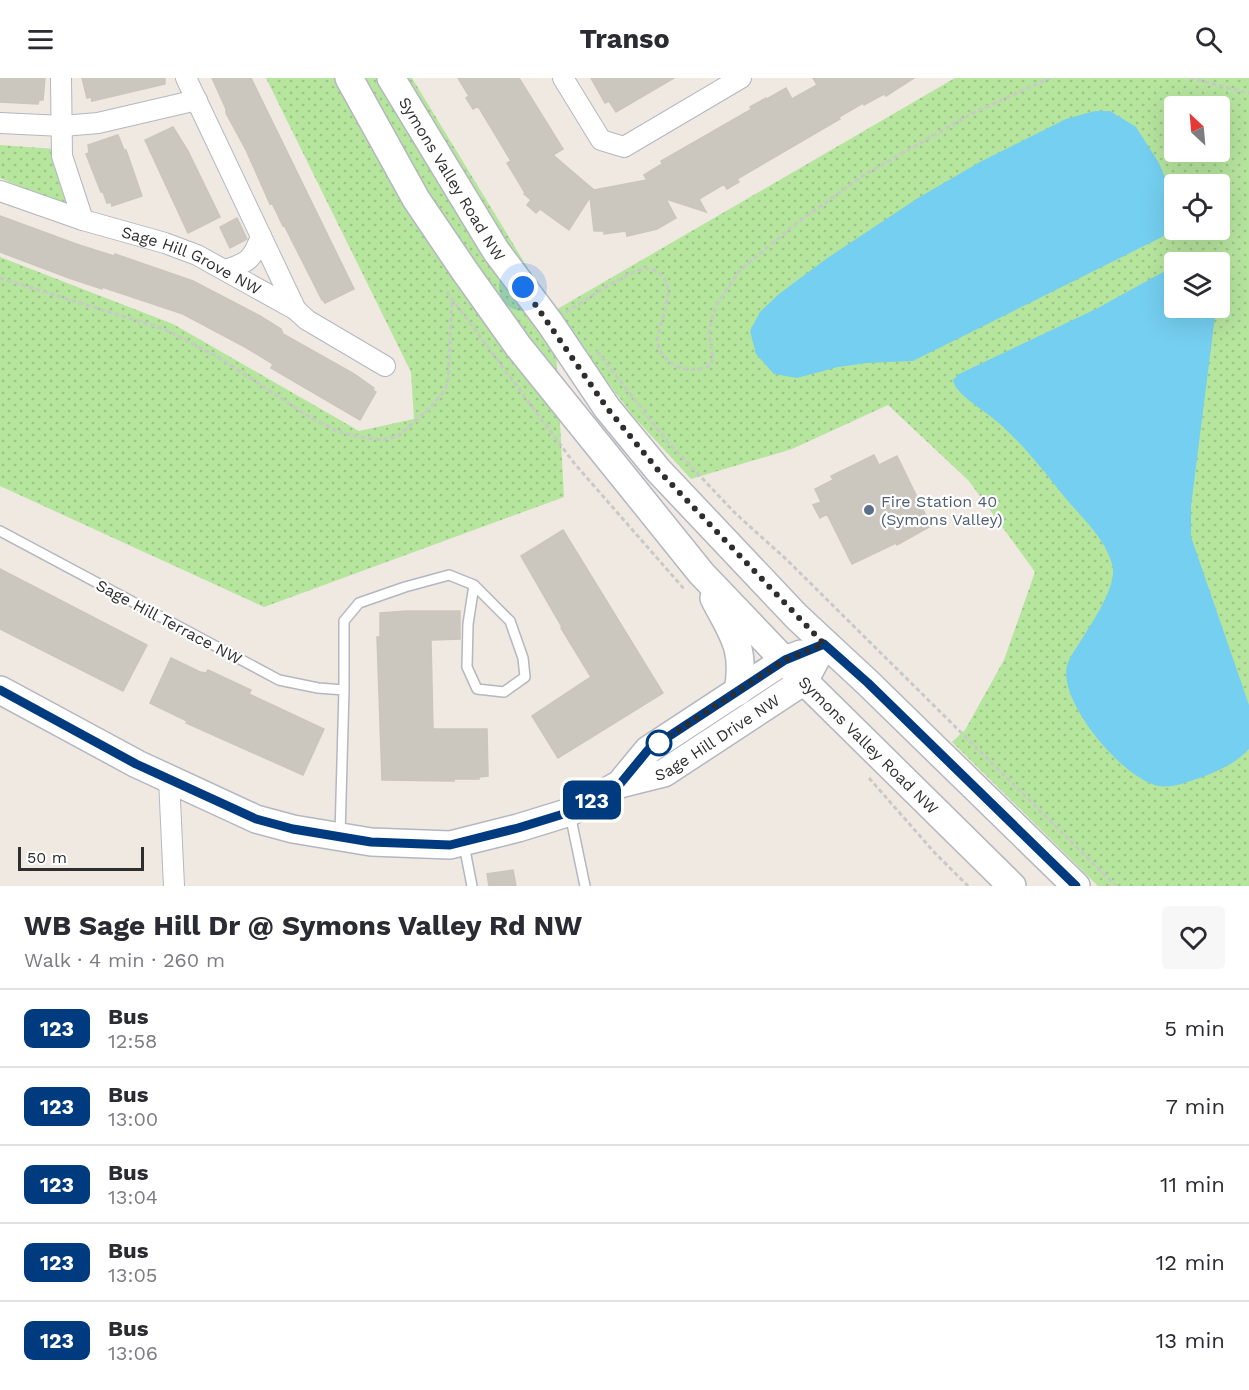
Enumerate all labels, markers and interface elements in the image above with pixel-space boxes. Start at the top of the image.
icon: menu [24,23,57,56]
text: Transo [579,23,670,55]
icon: search [1192,23,1225,56]
street label: Symons Valley Road NW [395,93,510,265]
north arrow [1164,96,1230,162]
map controls [1164,96,1230,318]
button: locate [1164,174,1230,240]
street label: Sage Hill Grove NW [120,222,265,298]
button: layers [1164,252,1230,318]
your location [508,272,538,302]
place label: Fire Station 40 (Symons Valley) [881,492,1003,529]
marker: Fire Station 40 (Symons Valley) [862,503,876,517]
street label: Sage Hill Terrace NW [93,575,245,669]
street label: Symons Valley Road NW [795,672,943,818]
street label: Sage Hill Drive NW [653,690,783,784]
unlabelled marker [646,730,672,756]
line badge: 123 [558,780,626,820]
text: 123 [575,788,609,813]
scale bar [18,844,144,872]
text: 50 m [27,848,67,867]
button: heart [1162,906,1225,969]
text: WB Sage Hill Dr @ Symons Valley Rd NW [24,909,582,942]
text: Walk · 4 min · 260 m [24,948,225,972]
text: Bus [108,1004,148,1029]
text: 123 [40,1016,74,1041]
text: 5 min [1164,1016,1225,1041]
text: 12:58 [108,1029,157,1053]
text: Bus [108,1082,148,1107]
text: 123 [40,1094,74,1119]
text: 7 min [1165,1094,1225,1119]
text: 13:00 [108,1107,158,1131]
text: Bus [108,1160,148,1185]
text: 123 [40,1172,74,1197]
text: 11 min [1160,1172,1225,1197]
text: 13:04 [108,1185,158,1209]
text: Bus [108,1238,148,1263]
text: 123 [40,1250,74,1275]
text: 12 min [1156,1250,1225,1275]
text: 13:05 [108,1263,157,1287]
text: Bus [108,1316,148,1341]
text: 123 [40,1328,74,1353]
text: 13 min [1156,1328,1225,1353]
text: 13:06 [108,1341,158,1365]

